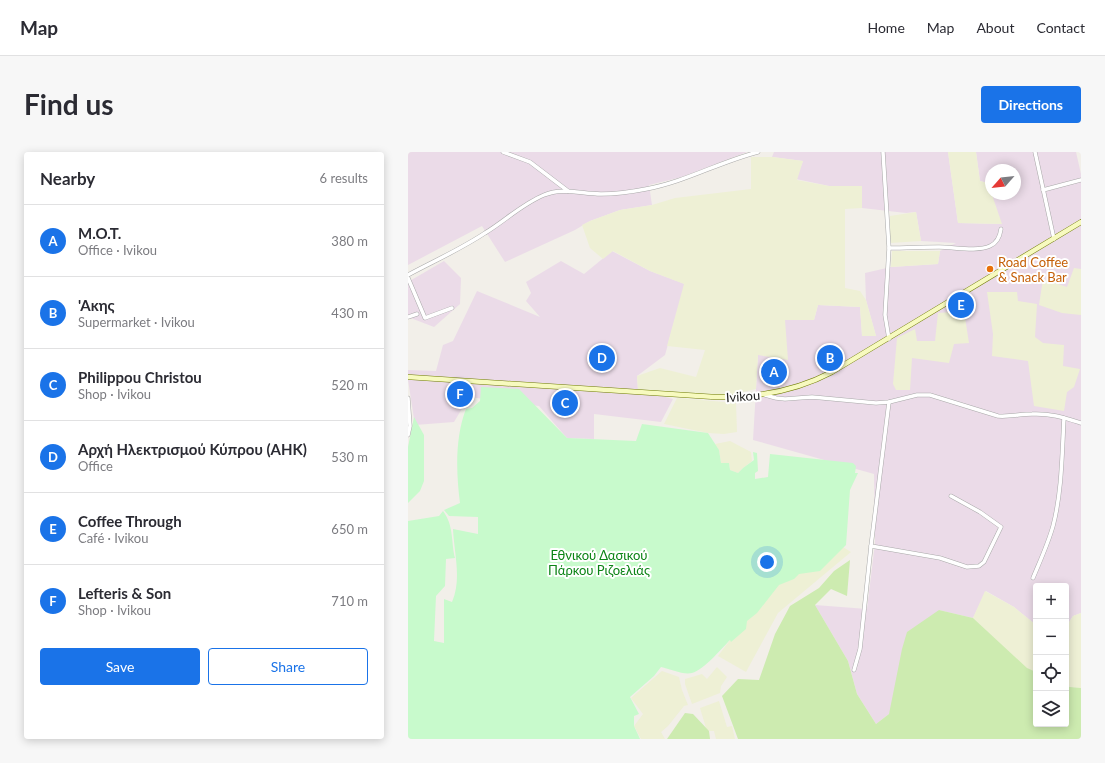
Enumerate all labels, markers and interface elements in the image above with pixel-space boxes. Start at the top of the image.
text: Map [20,16,58,39]
text: Home [867,19,905,36]
text: Map [927,19,954,36]
text: About [976,19,1014,36]
text: Contact [1036,19,1085,36]
button: Directions [981,86,1081,123]
text: Find us [24,87,114,121]
north arrow [985,164,1021,200]
text: Nearby [40,168,95,189]
text: 6 results [320,170,368,186]
text: M.O.T. [78,224,121,242]
text: A [48,233,58,249]
text: 380 m [331,233,368,249]
text: Office · Ivikou [78,242,157,258]
place label: Road Coffee & Snack Bar [998,254,1068,285]
marker: Road Coffee & Snack Bar [985,264,995,274]
pin: E [948,290,974,320]
text: 'Ακης [78,296,115,314]
text: B [49,305,57,321]
text: 430 m [331,305,368,321]
text: Supermarket · Ivikou [78,314,195,330]
pin: D [589,343,615,373]
pin: B [817,343,843,373]
pin: A [761,357,787,387]
text: Philippou Christou [78,368,202,386]
text: C [49,377,57,393]
text: 520 m [331,377,368,393]
pin: F [447,379,473,409]
text: Shop · Ivikou [78,386,151,402]
street label: Ivikou [725,387,761,405]
pin: C [552,388,578,418]
text: Αρχή Ηλεκτρισμού Κύπρου (ΑΗΚ) [78,440,307,458]
text: D [48,449,58,465]
text: 530 m [331,449,368,465]
text: Office [78,458,113,474]
text: Coffee Through [78,512,182,530]
text: E [49,521,57,537]
text: 650 m [331,521,368,537]
text: Café · Ivikou [78,530,148,546]
park label: Εθνικού Δασικού Πάρκου Ριζοελιάς [548,547,650,578]
your location [757,552,777,572]
map controls [1033,583,1069,727]
button: + [1033,583,1069,619]
text: Lefteris & Son [78,584,171,602]
text: F [49,593,57,609]
text: 710 m [331,593,368,609]
text: Shop · Ivikou [78,602,151,618]
button: − [1033,619,1069,655]
button: Save [40,648,200,685]
button: Share [208,648,368,685]
button: locate [1033,655,1069,691]
button: layers [1033,691,1069,727]

